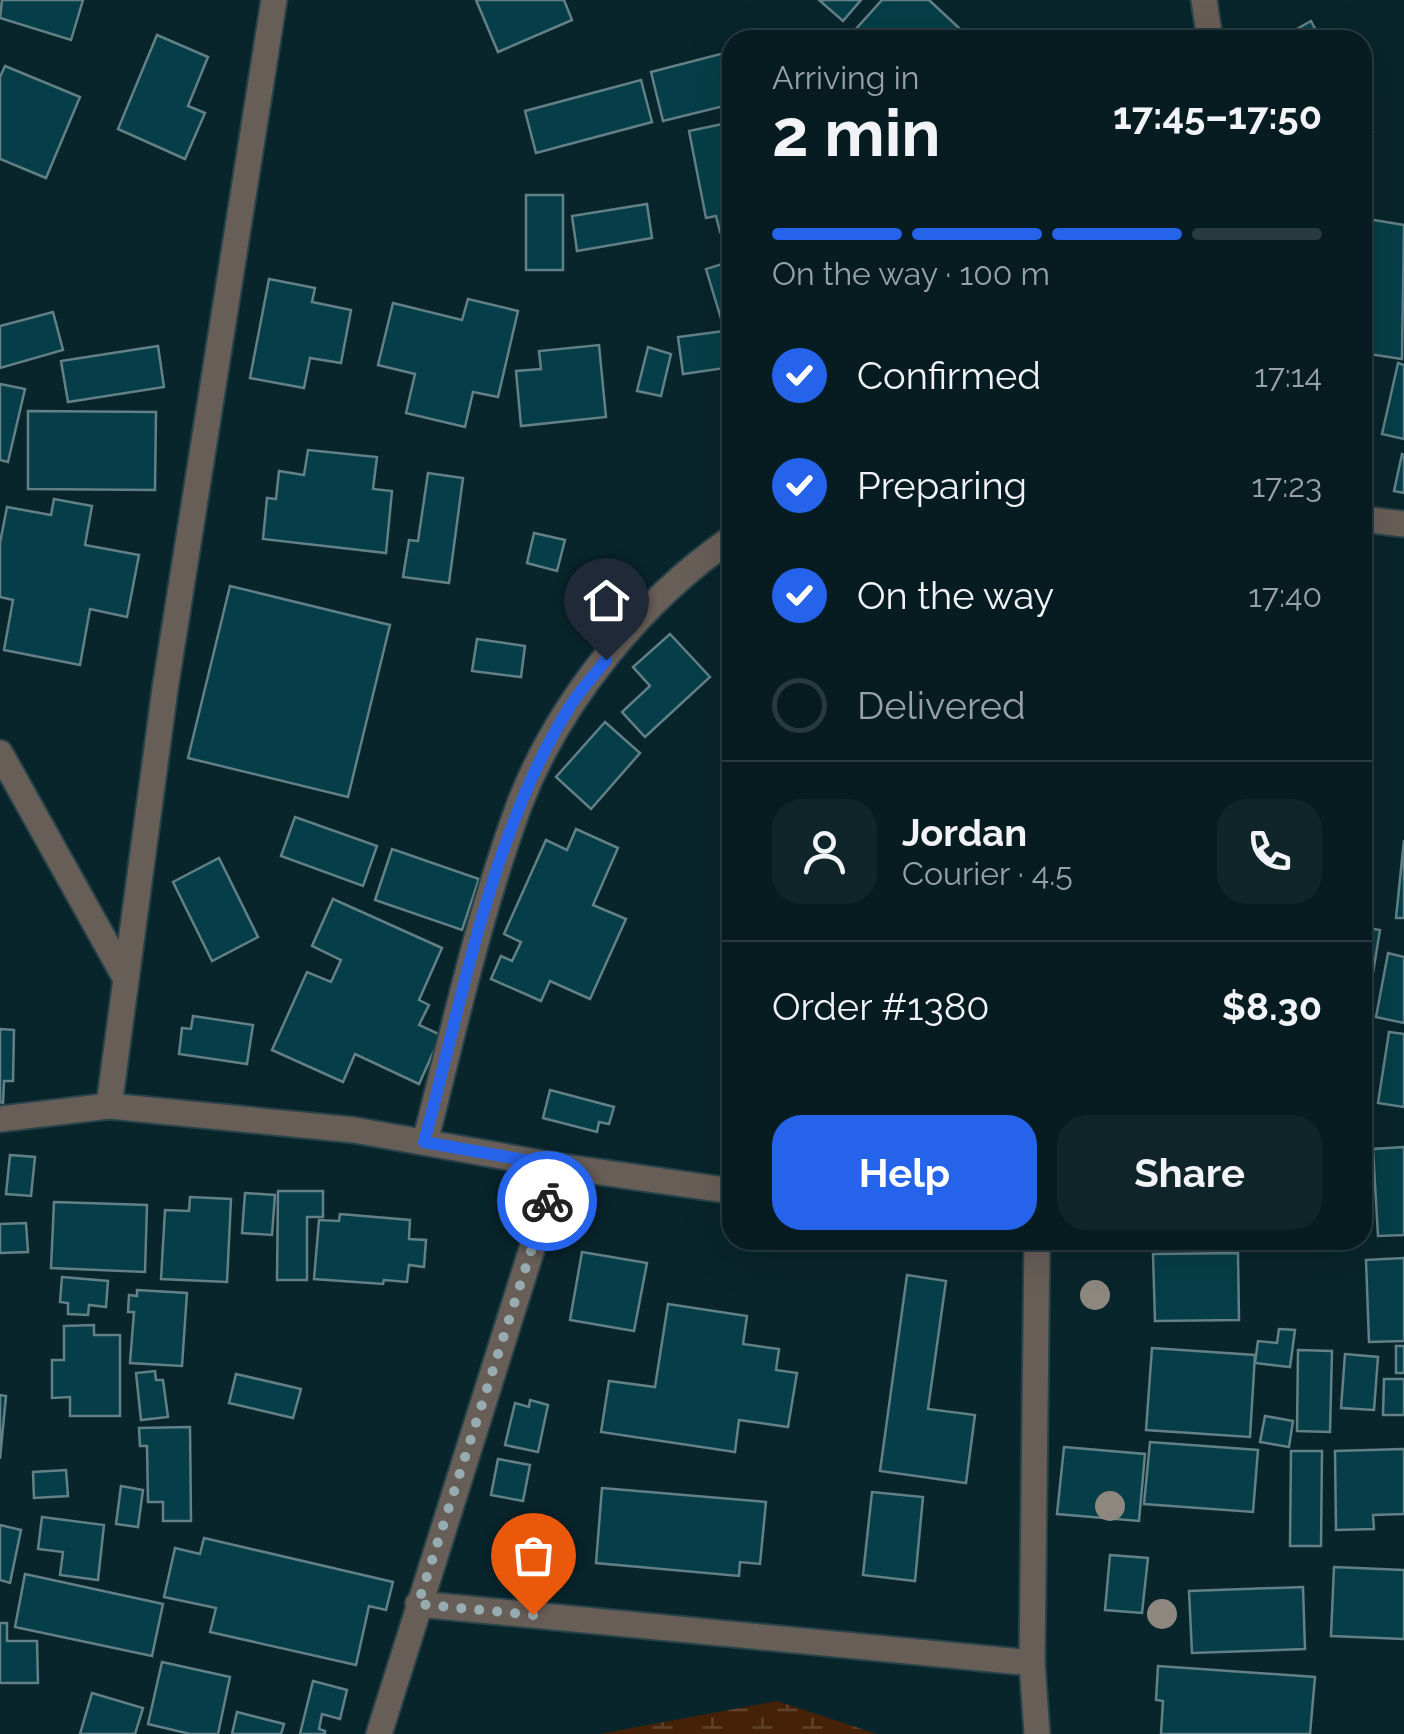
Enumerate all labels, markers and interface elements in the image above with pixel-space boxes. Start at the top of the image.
text: Arriving in [772,59,919,96]
text: 17:45–17:50 [1113,93,1322,138]
text: 2 min [772,95,941,171]
text: On the way · 100 m [772,255,1050,292]
icon: check [772,348,827,403]
text: Confirmed [857,353,1041,398]
text: 17:14 [1254,357,1322,394]
icon: check [772,458,827,513]
text: Preparing [857,463,1027,508]
text: 17:23 [1252,467,1322,504]
pin [564,558,649,661]
icon: check [772,568,827,623]
icon: home [579,573,634,628]
text: On the way [857,573,1054,618]
text: 17:40 [1248,577,1322,614]
text: Delivered [857,683,1026,728]
button: person [772,799,877,904]
button: phone [1217,799,1322,904]
text: Jordan [902,810,1027,855]
text: Courier · 4.5 [902,855,1073,892]
text: Order #1380 [772,984,989,1029]
text: $8.30 [1222,984,1322,1029]
button: Help [772,1115,1037,1230]
button: Share [1057,1115,1322,1230]
courier [497,1151,597,1251]
icon: bike [520,1174,575,1229]
pin [491,1513,576,1616]
icon: bag [506,1528,561,1583]

